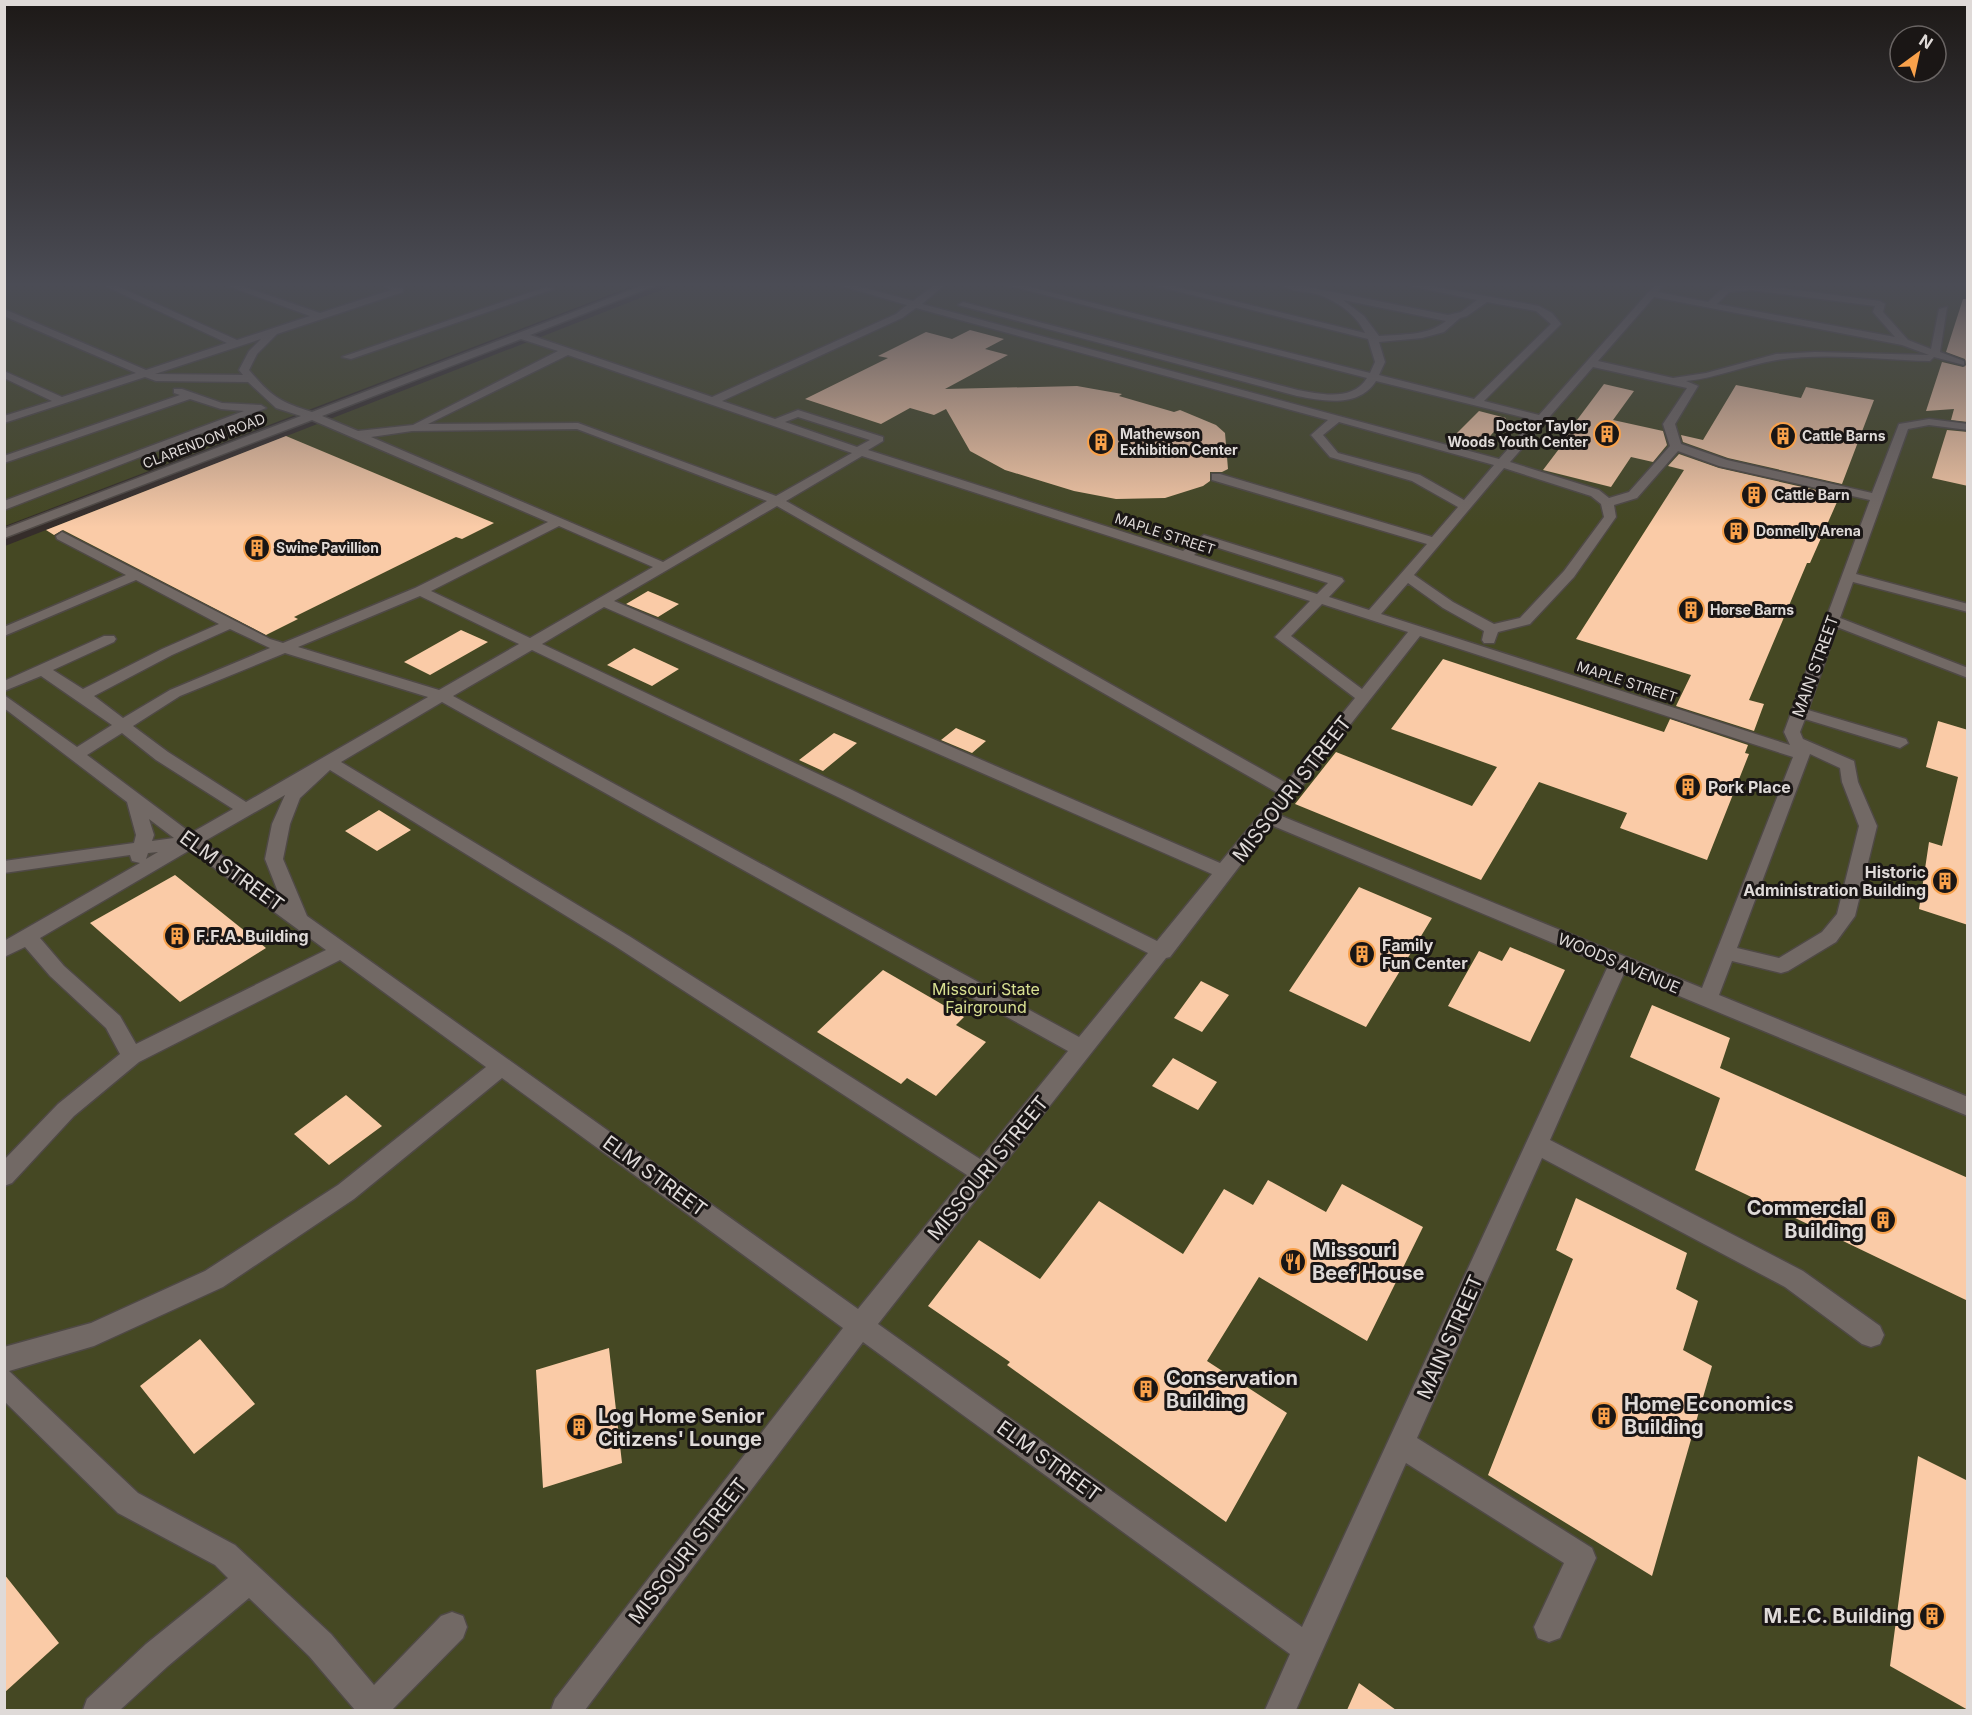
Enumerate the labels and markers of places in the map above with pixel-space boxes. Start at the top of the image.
place label: Doctor Taylor Woods Youth Center [1447,417,1588,450]
building icon: Doctor Taylor Woods Youth Center [1592,419,1622,449]
building icon: Cattle Barns [1768,421,1798,451]
place label: Mathewson Exhibition Center [1120,425,1238,458]
building icon: Mathewson Exhibition Center [1086,427,1116,457]
place label: Cattle Barns [1802,427,1886,444]
building icon: Cattle Barn [1739,480,1769,510]
place label: Cattle Barn [1774,486,1850,503]
building icon: Donnelly Arena [1721,516,1751,546]
place label: Donnelly Arena [1756,522,1861,539]
building icon: Swine Pavillion [242,533,272,563]
place label: Swine Pavillion [276,539,379,556]
building icon: Horse Barns [1676,595,1706,625]
place label: Horse Barns [1710,601,1794,618]
building icon: Pork Place [1673,772,1703,802]
place label: Pork Place [1708,777,1791,797]
place label: Historic Administration Building [1743,862,1926,900]
building icon: Historic Administration Building [1930,866,1960,896]
building icon: F.F.A. Building [162,921,192,951]
place label: F.F.A. Building [196,926,309,946]
place label: Family Fun Center [1382,935,1468,973]
building icon: Family Fun Center [1347,939,1377,969]
place label: Commercial Building [1747,1196,1864,1243]
building icon: Commercial Building [1868,1205,1898,1235]
place label: Missouri Beef House [1312,1238,1425,1285]
restaurant icon: Missouri Beef House [1278,1247,1308,1277]
place label: Conservation Building [1166,1366,1298,1413]
building icon: Conservation Building [1131,1374,1161,1404]
place label: Home Economics Building [1624,1392,1794,1439]
building icon: Home Economics Building [1589,1401,1619,1431]
place label: Log Home Senior Citizens' Lounge [598,1404,764,1451]
building icon: Log Home Senior Citizens' Lounge [564,1412,594,1442]
building icon: M.E.C. Building [1917,1601,1947,1631]
place label: M.E.C. Building [1764,1604,1912,1628]

